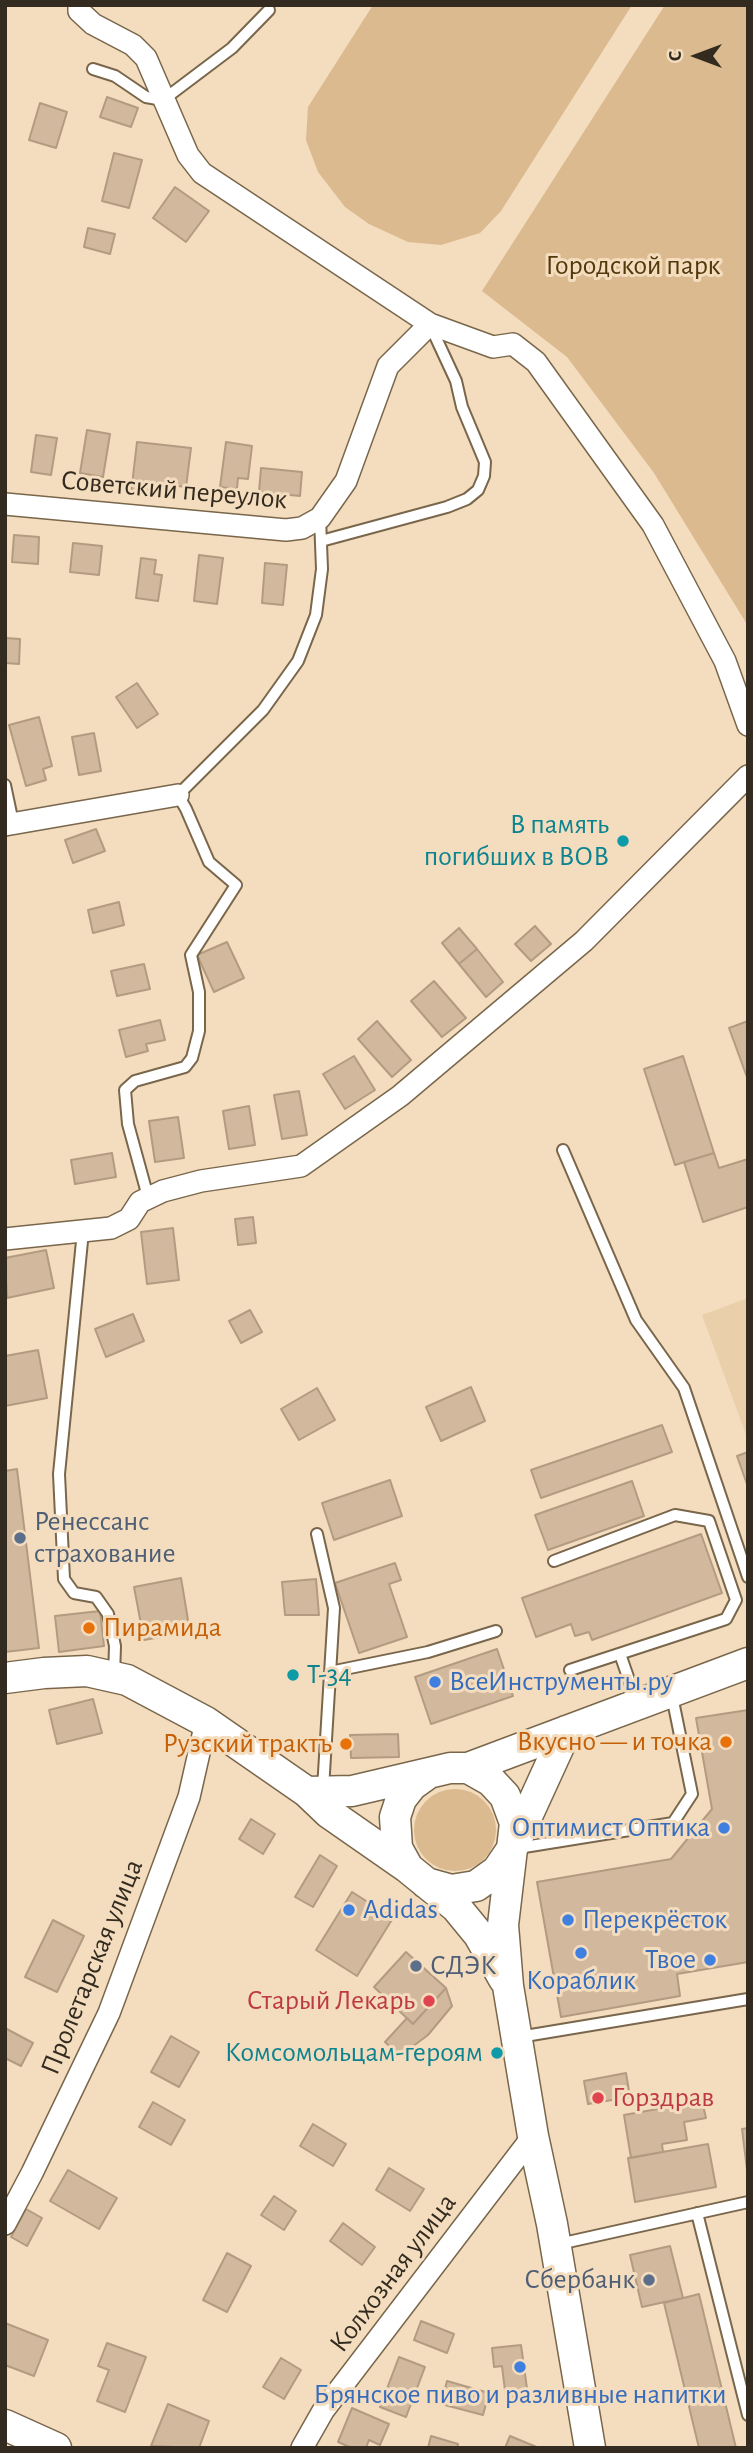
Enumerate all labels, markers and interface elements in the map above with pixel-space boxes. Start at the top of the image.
north arrow [662,21,732,91]
text: С [666,51,685,61]
park label: Городской парк [546,249,720,283]
street label: Советский переулок [59,463,289,517]
place label: В память погибших в ВОВ [424,808,609,874]
marker: В память погибших в ВОВ [615,833,631,849]
place label: Ренессанс страхование [34,1505,176,1571]
marker: Ренессанс страхование [12,1530,28,1546]
place label: Пирамида [103,1611,222,1645]
marker: Пирамида [81,1620,97,1636]
place label: Т-34 [307,1658,352,1692]
place label: ВсеИнструменты.ру [449,1665,673,1699]
marker: Т-34 [285,1667,301,1683]
marker: ВсеИнструменты.ру [427,1674,443,1690]
place label: Вкусно — и точка [517,1725,712,1759]
place label: Рузский трактъ [163,1727,332,1761]
marker: Вкусно — и точка [718,1734,734,1750]
marker: Рузский трактъ [338,1736,354,1752]
place label: Оптимист Оптика [512,1811,710,1845]
marker: Оптимист Оптика [716,1820,732,1836]
street label: Пролетарская улица [33,1854,151,2080]
place label: Adidas [363,1893,438,1927]
marker: Adidas [341,1902,357,1918]
place label: Перекрёсток [582,1903,727,1937]
marker: Перекрёсток [560,1912,576,1928]
place label: Твое [645,1943,696,1977]
marker: Кораблик [573,1945,589,1961]
place label: СДЭК [430,1949,496,1983]
marker: Твое [702,1952,718,1968]
marker: СДЭК [408,1958,424,1974]
place label: Кораблик [526,1964,636,1998]
place label: Старый Лекарь [247,1984,415,2018]
marker: Старый Лекарь [421,1993,437,2009]
place label: Комсомольцам-героям [225,2036,483,2070]
marker: Комсомольцам-героям [489,2045,505,2061]
place label: Горздрав [612,2081,714,2115]
marker: Горздрав [590,2090,606,2106]
street label: Колхозная улица [322,2187,464,2359]
place label: Сбербанк [524,2263,635,2297]
marker: Сбербанк [641,2272,657,2288]
marker: Брянское пиво и разливные напитки [512,2359,528,2375]
place label: Брянское пиво и разливные напитки [314,2378,726,2412]

